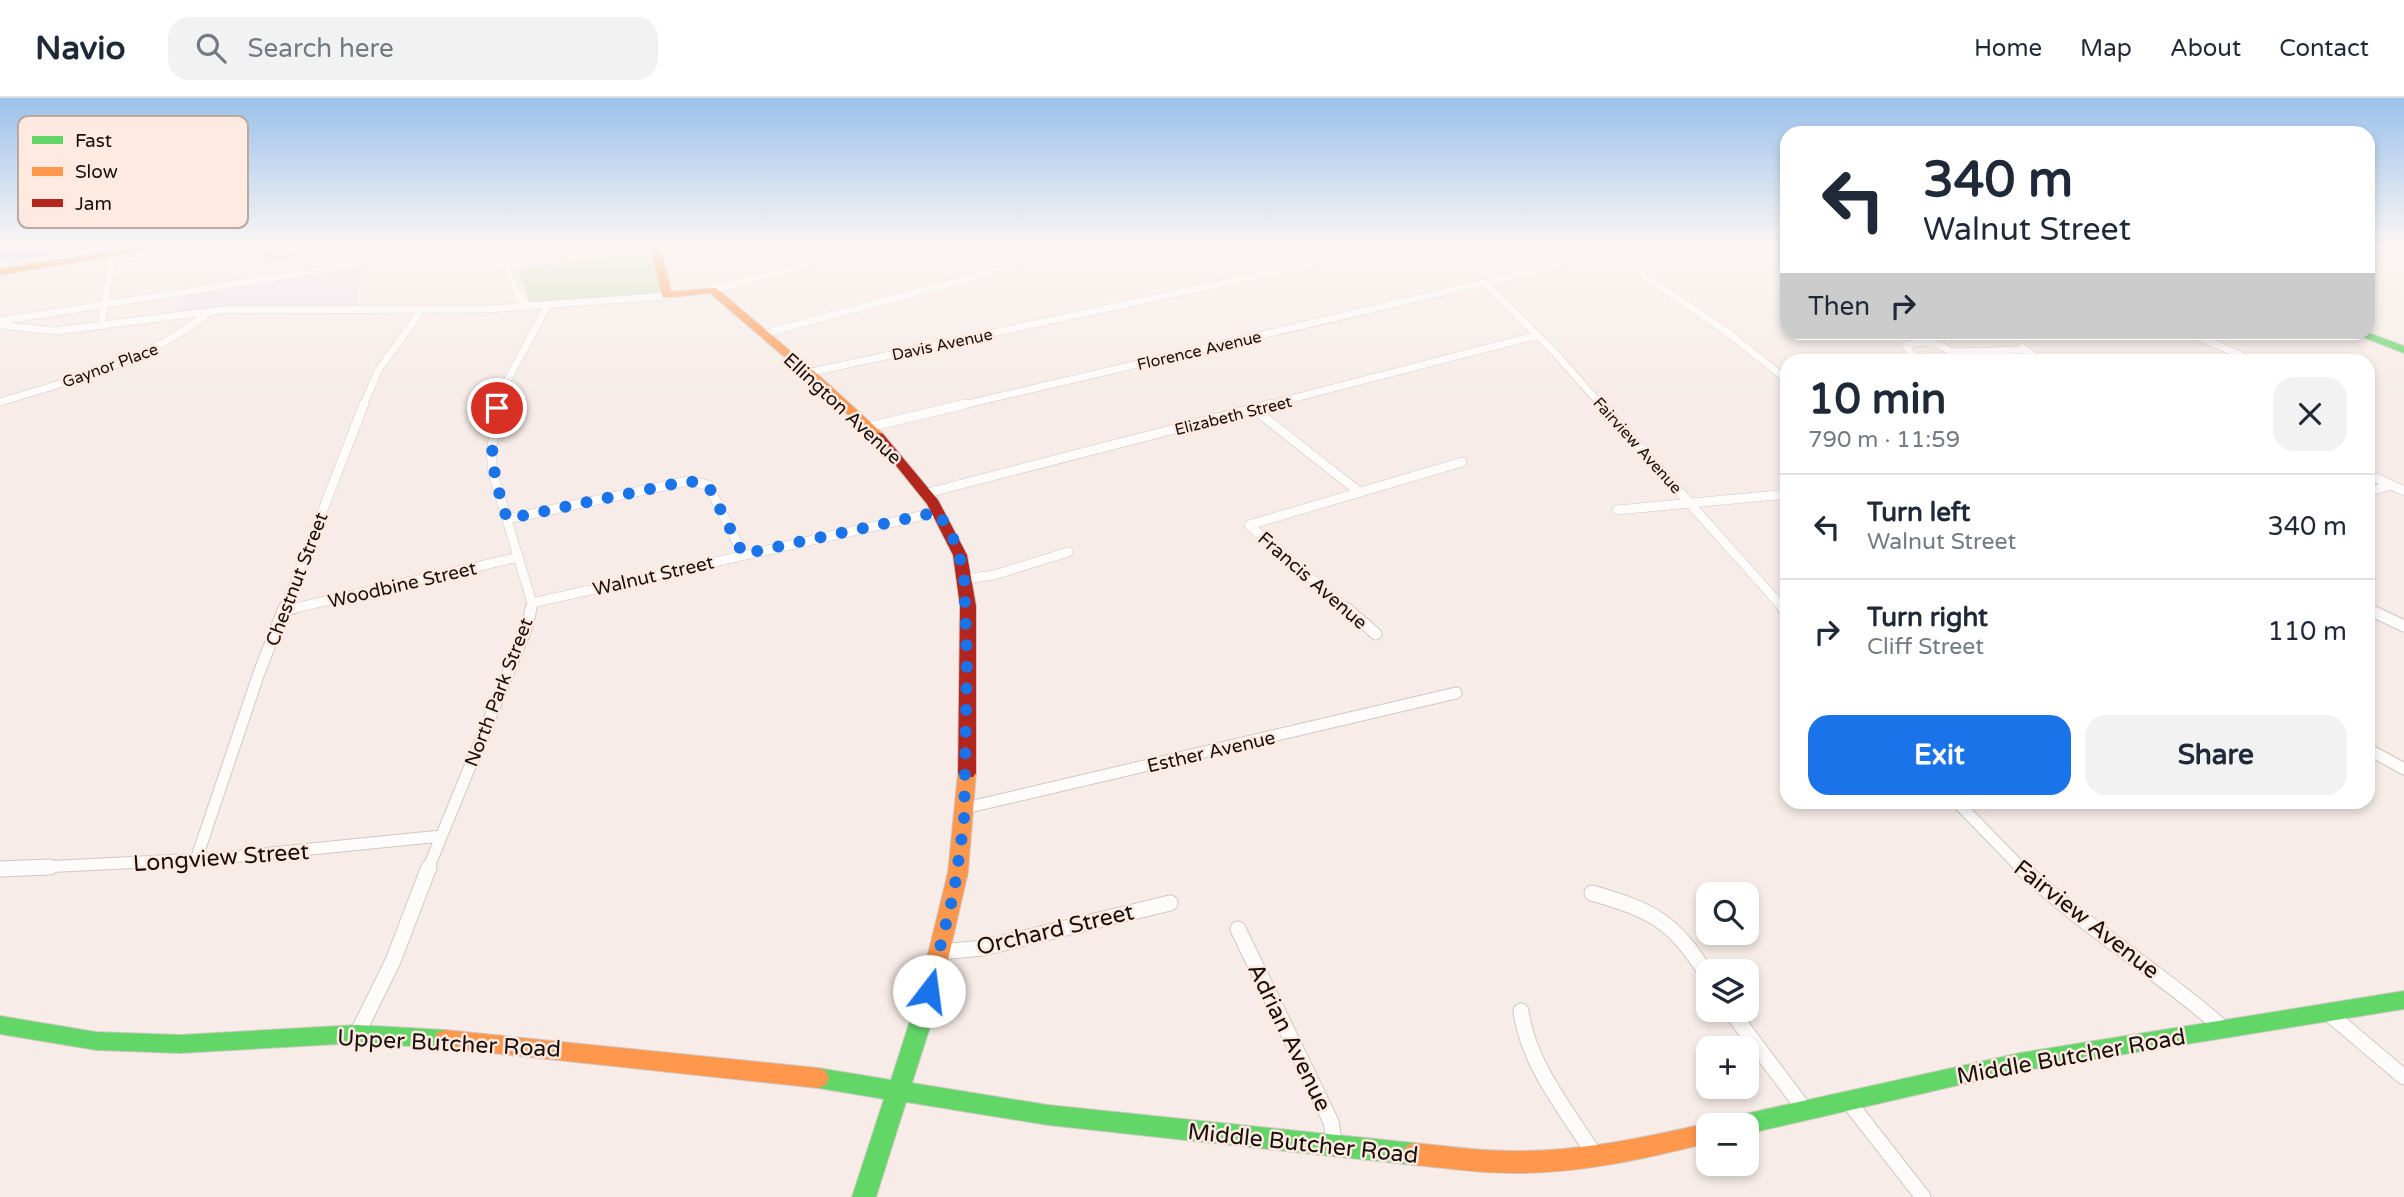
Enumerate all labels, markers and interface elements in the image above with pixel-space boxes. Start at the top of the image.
search box [168,17,658,80]
text: Navio [35,29,126,68]
icon: search [192,29,230,67]
text: Search here [248,33,394,64]
text: Home [1974,34,2042,63]
text: Map [2080,34,2132,63]
text: About [2170,34,2241,63]
text: Contact [2279,34,2369,63]
legend [18,116,248,228]
text: Fast [75,130,112,152]
text: 340 m [1923,151,2073,210]
icon: left [1808,154,1899,245]
text: Slow [75,161,118,183]
text: Jam [75,193,112,215]
text: Walnut Street [1923,211,2131,249]
icon: right [1884,287,1922,325]
text: Then [1808,291,1870,322]
street label: Davis Avenue [890,325,994,365]
street label: Florence Avenue [1135,327,1263,375]
street label: Gaynor Place [60,339,161,393]
street label: Ellington Avenue [779,348,906,469]
text: 10 min [1808,374,1946,425]
button: close [2273,377,2347,451]
pin [467,378,527,438]
icon: arrive [478,389,516,427]
street label: Elizabeth Street [1173,392,1294,440]
street label: Fairview Avenue [1589,393,1686,498]
text: 790 m · 11:59 [1808,426,1960,454]
text: Turn left [1867,497,1970,528]
icon: left [1808,508,1846,546]
street label: Chestnut Street [261,509,333,649]
text: 340 m [2267,511,2347,542]
street label: Francis Avenue [1253,527,1371,634]
text: Walnut Street [1867,528,2016,556]
street label: Walnut Street [591,551,716,601]
street label: Woodbine Street [326,557,479,613]
text: Turn right [1867,602,1988,633]
icon: right [1808,613,1846,651]
street label: North Park Street [460,615,537,770]
text: 110 m [2267,616,2347,647]
text: Cliff Street [1867,633,1984,661]
button: Exit [1808,715,2071,795]
button: Share [2085,715,2347,795]
street label: Esther Avenue [1145,727,1277,777]
street label: Longview Street [132,838,310,878]
street label: Fairview Avenue [2008,854,2165,985]
map controls [1696,882,1759,1176]
button: search [1696,882,1759,945]
street label: Orchard Street [974,898,1137,962]
position arrow [892,954,966,1028]
street label: Adrian Avenue [1241,959,1337,1116]
button: layers [1696,959,1759,1022]
street label: Middle Butcher Road [1955,1023,2188,1091]
street label: Upper Butcher Road [336,1024,562,1064]
button: + [1696,1036,1759,1099]
button: − [1696,1113,1759,1176]
street label: Middle Butcher Road [1186,1118,1420,1170]

